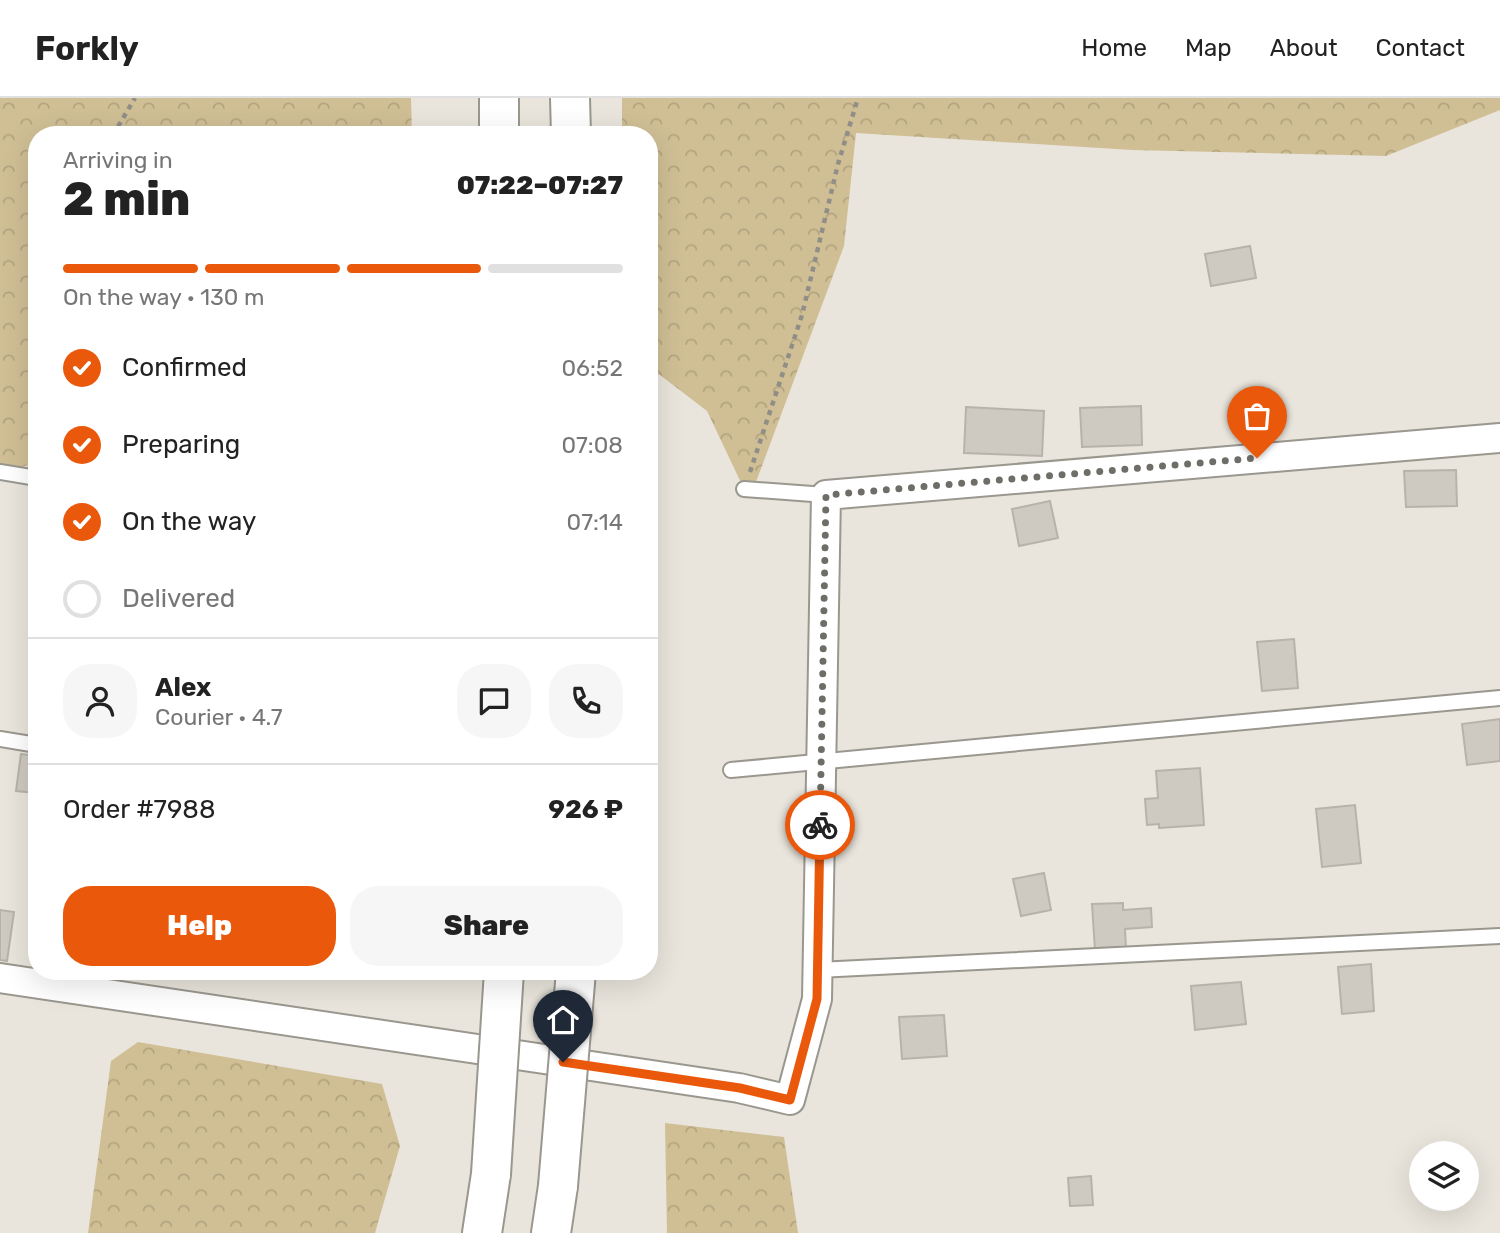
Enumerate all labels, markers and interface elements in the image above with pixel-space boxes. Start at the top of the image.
text: Forkly [35,29,139,68]
text: Home [1081,34,1147,62]
text: Map [1185,34,1232,62]
text: About [1270,34,1338,62]
text: Contact [1376,34,1465,62]
text: Arriving in [63,146,173,174]
text: 07:22–07:27 [457,170,623,201]
text: 2 min [63,172,190,227]
text: On the way · 130 m [63,283,264,311]
icon: check [63,349,101,387]
text: Confirmed [122,352,247,383]
text: 06:52 [561,354,623,382]
pin [1227,386,1287,458]
icon: bag [1238,397,1276,435]
icon: check [63,426,101,464]
text: Preparing [122,429,240,460]
text: 07:08 [561,431,623,459]
icon: check [63,503,101,541]
text: On the way [122,506,256,537]
text: 07:14 [567,508,623,536]
text: Delivered [122,583,235,614]
button: person [63,664,137,738]
button: chat [457,664,531,738]
button: phone [549,664,623,738]
text: Alex [155,672,211,703]
text: Courier · 4.7 [155,703,282,731]
courier [785,790,855,860]
text: Order #7988 [63,794,215,825]
text: 926 ₽ [548,794,623,825]
icon: bike [801,806,839,844]
button: Help [63,886,336,966]
button: Share [350,886,623,966]
pin [533,990,593,1062]
icon: home [544,1001,582,1039]
map controls [1409,1141,1479,1211]
button: layers [1409,1141,1479,1211]

